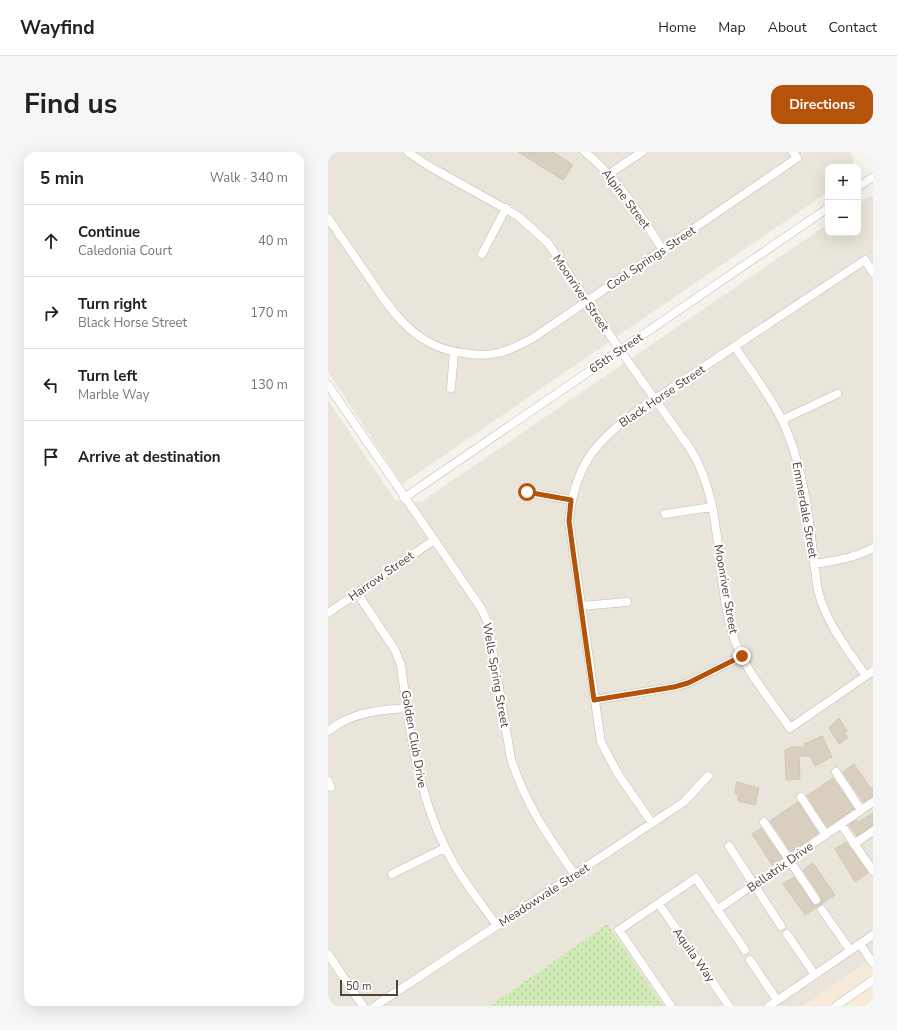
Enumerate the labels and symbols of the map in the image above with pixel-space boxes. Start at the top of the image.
street label: Alpine Street [598,166,654,233]
street label: Cool Springs Street [603,222,699,294]
street label: Moonriver Street [549,251,613,335]
street label: 65th Street [586,329,647,377]
street label: Black Horse Street [616,361,709,431]
street label: Emmerdale Street [789,461,821,560]
route start [518,483,536,501]
street label: Moonriver Street [710,543,742,636]
street label: Harrow Street [345,547,418,604]
street label: Wells Spring Street [479,621,513,729]
route end [733,647,751,665]
street label: Golden Club Drive [398,689,430,789]
street label: Bellatrix Drive [744,838,816,896]
street label: Meadowvale Street [496,859,593,930]
street label: Aquila Way [669,925,719,986]
scale bar [340,978,398,997]

